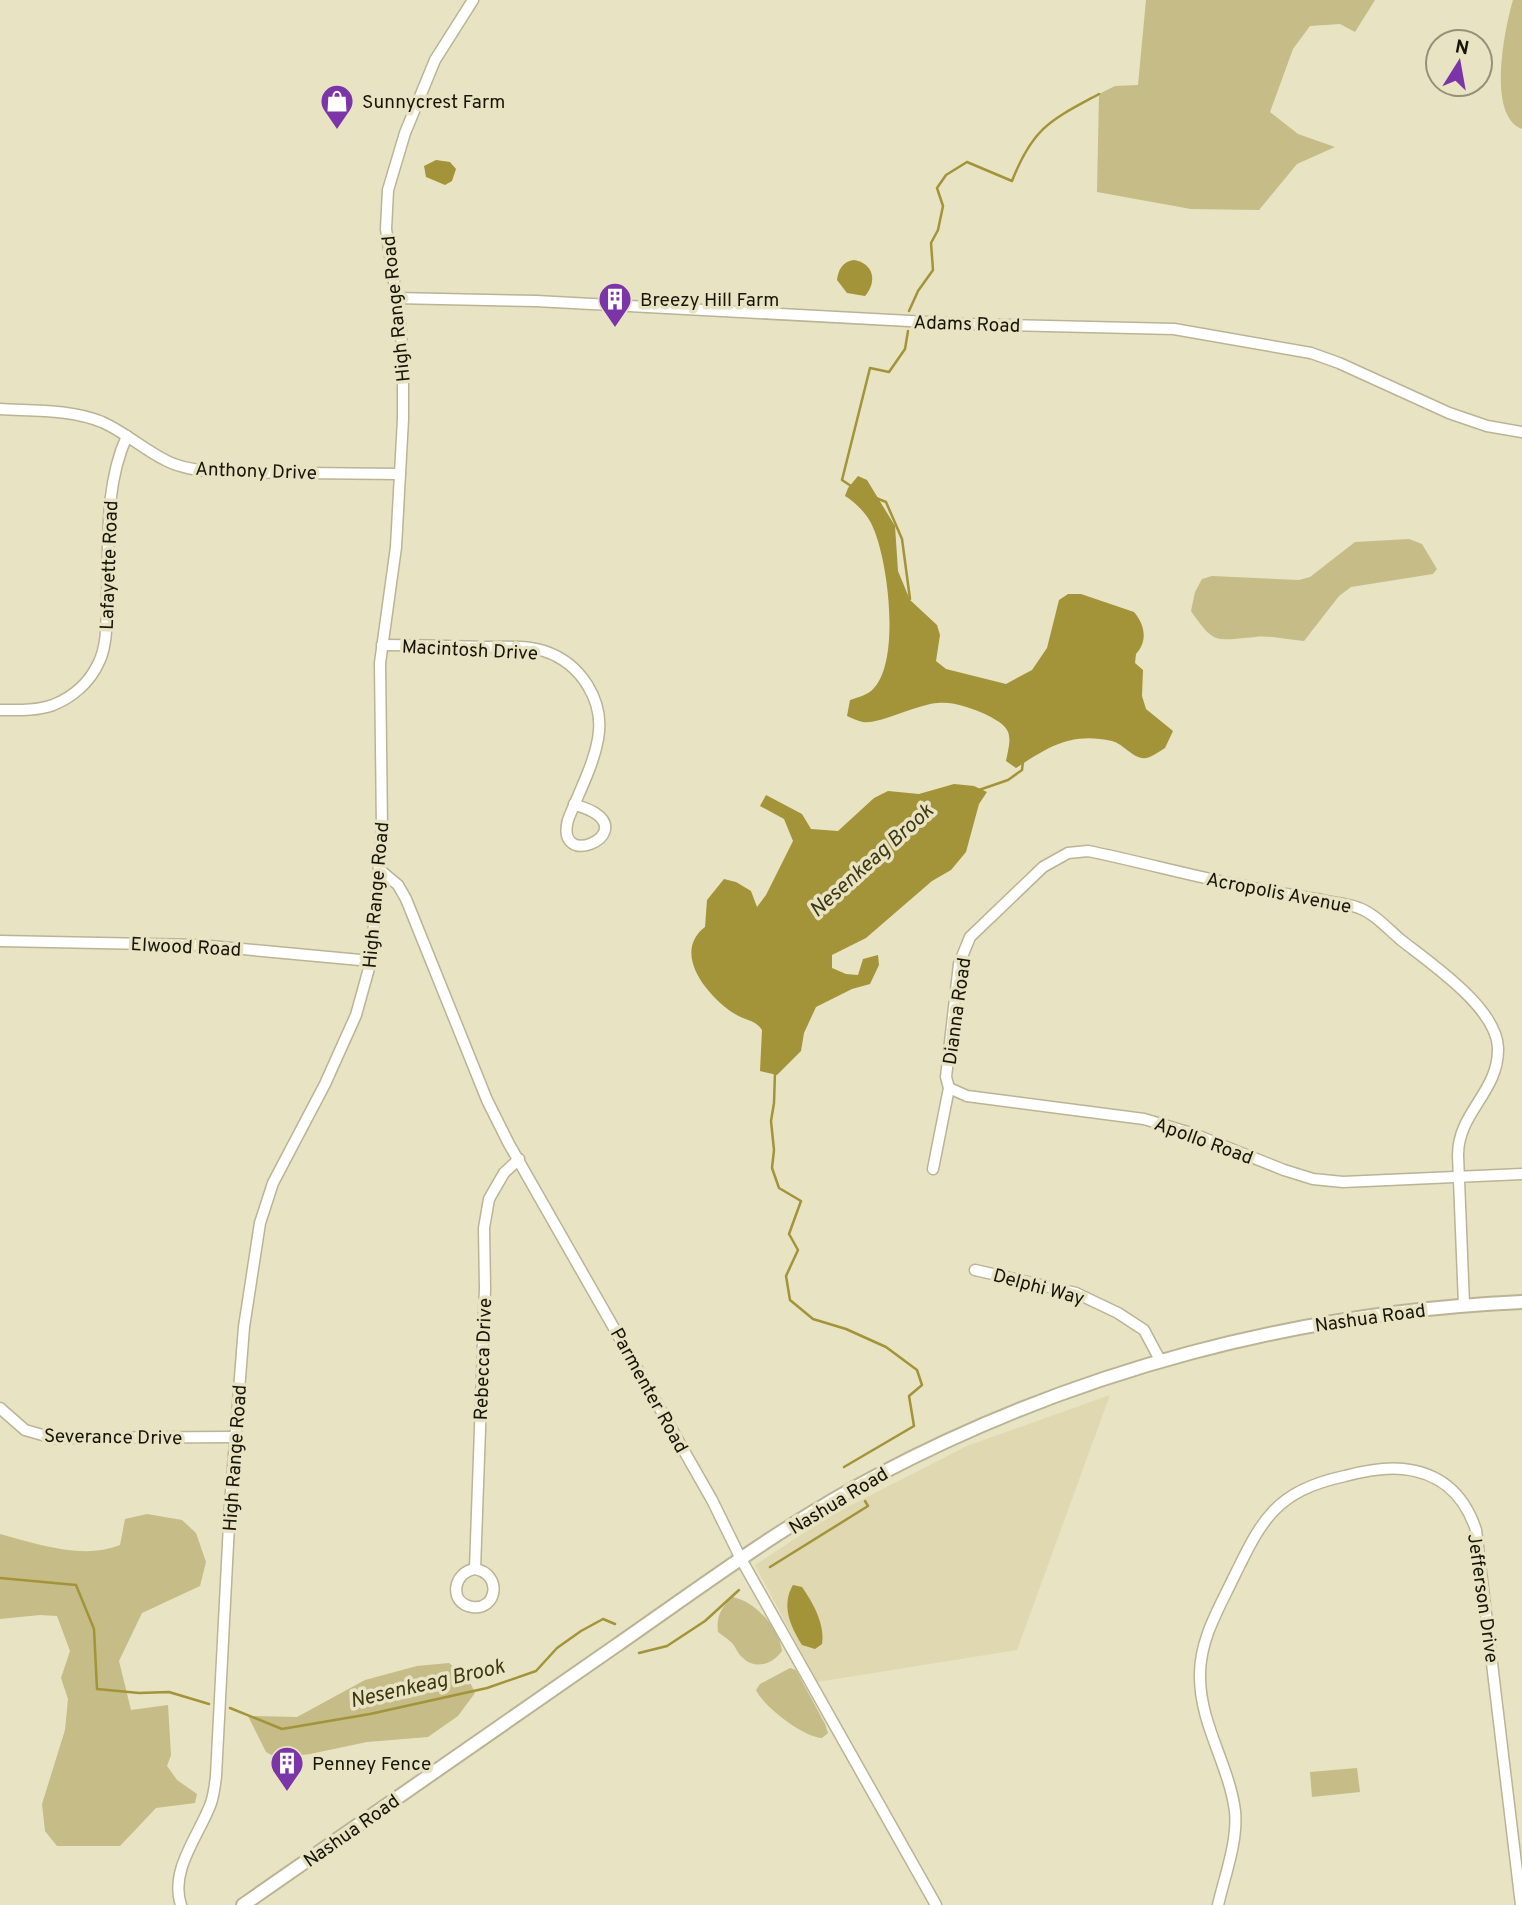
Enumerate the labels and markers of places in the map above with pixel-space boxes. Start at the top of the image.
shop icon: Sunnycrest Farm [318,82,356,131]
place label: Sunnycrest Farm [362,91,505,115]
building icon: Breezy Hill Farm [596,280,634,329]
place label: Breezy Hill Farm [640,289,779,313]
building icon: Penney Fence [268,1744,306,1793]
place label: Penney Fence [312,1753,431,1777]

